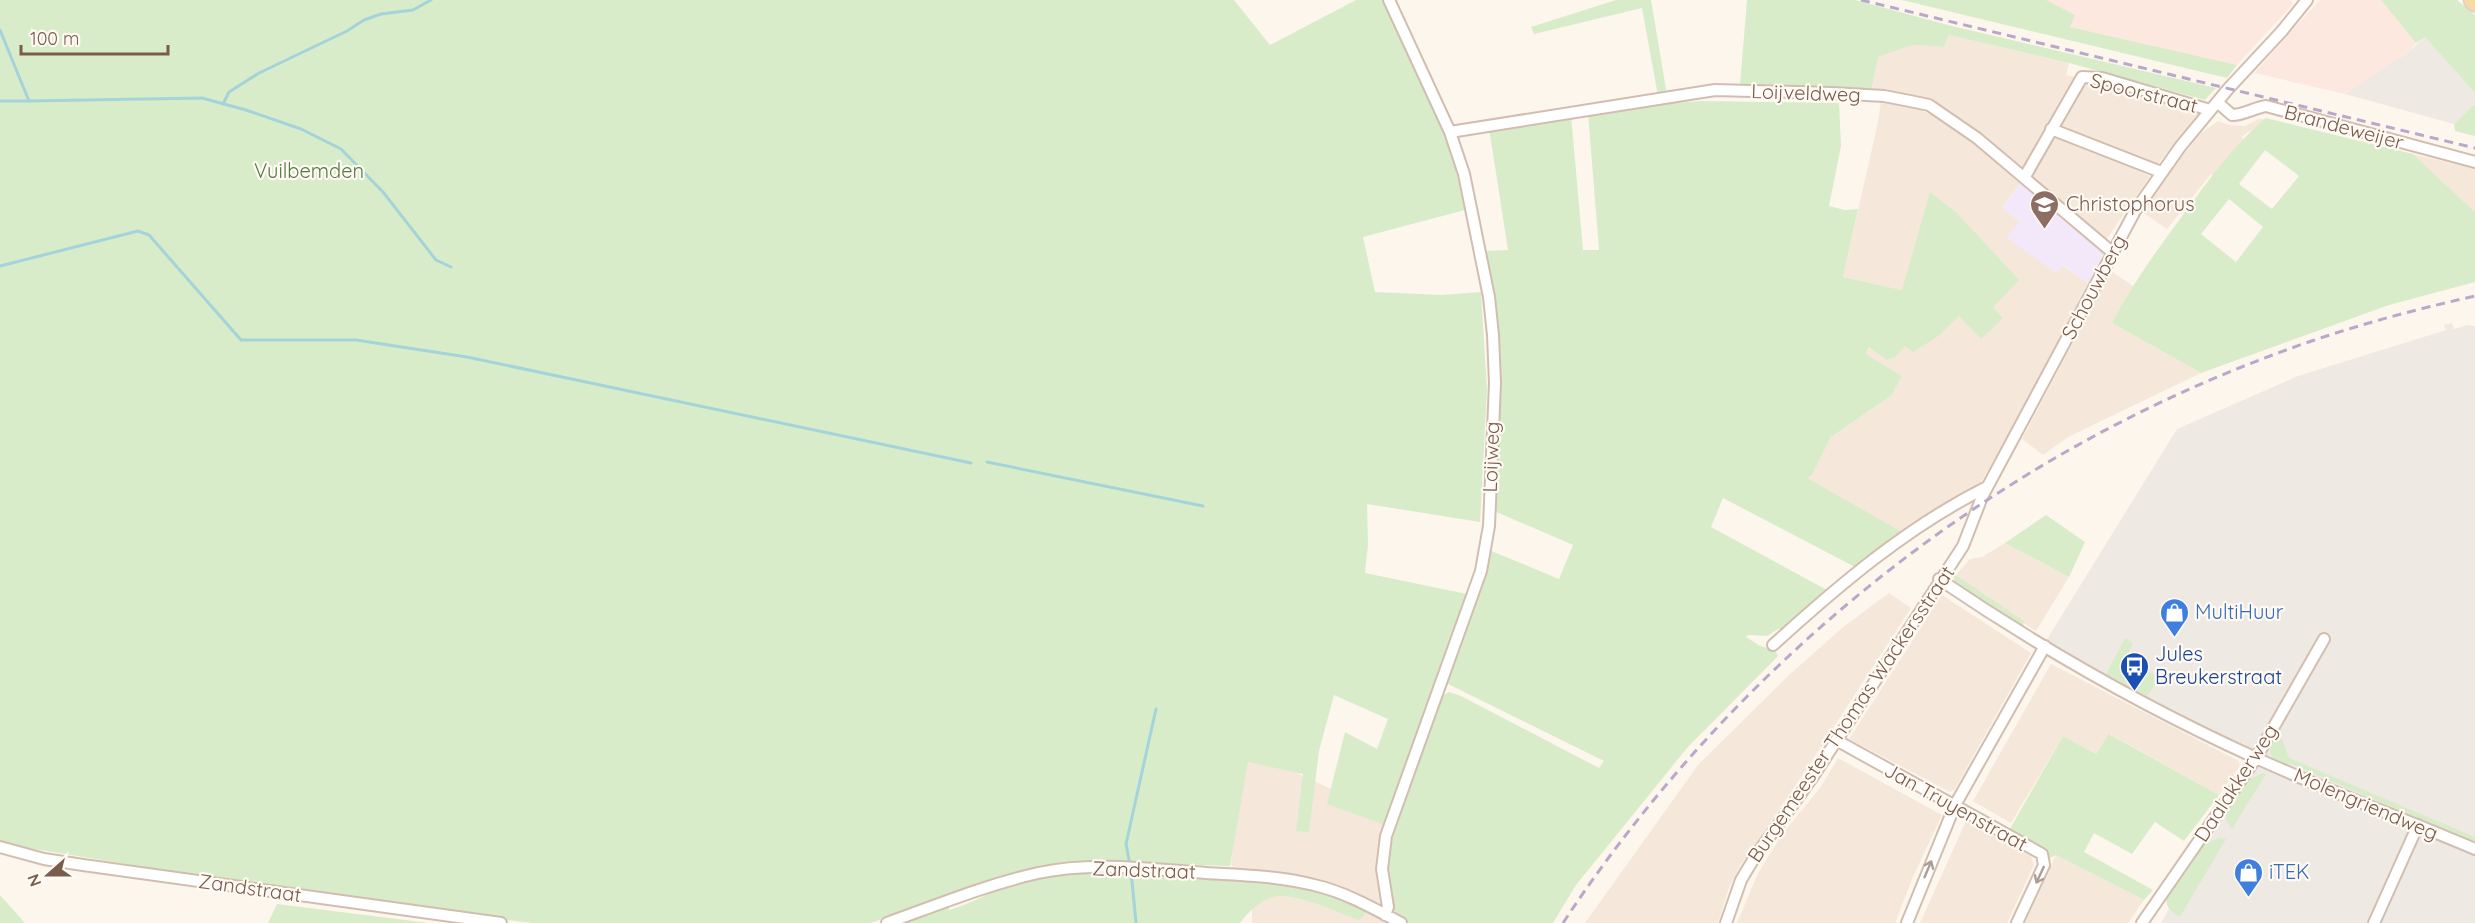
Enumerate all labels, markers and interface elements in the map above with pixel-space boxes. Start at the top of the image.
scale bar [21,18,168,56]
text: 100 m [30,27,79,50]
street label: Spoorstraat [2088,67,2201,118]
street label: Loijveldweg [1751,78,1861,107]
street label: Brandeweijer [2282,99,2407,155]
park label: Vuilbemden [254,158,364,183]
school or university icon: Christophorus [2029,188,2061,230]
place label: Christophorus [2066,191,2195,216]
street label: Schouwberg [2056,230,2132,343]
street label: Loijweg [1477,421,1504,493]
street label: Burgemeester Thomas Wackersstraat [1742,560,1960,867]
shop icon: MultiHuur [2158,596,2190,638]
place label: MultiHuur [2195,599,2284,624]
place label: Jules Breukerstraat [2155,641,2282,689]
bus stop icon: Jules Breukerstraat [2118,650,2150,692]
street label: Daalakkerweg [2188,719,2283,846]
street label: Jan Truyenstraat [1880,757,2032,856]
street label: Molengriendweg [2290,762,2442,845]
north arrow [18,845,78,905]
street label: Zandstraat [1092,855,1196,884]
shop icon: iTEK [2232,856,2264,898]
place label: iTEK [2269,859,2310,884]
one-way arrow [1923,860,1934,878]
one-way arrow [2033,865,2045,883]
street label: Zandstraat [197,868,303,907]
text: N [23,871,45,889]

